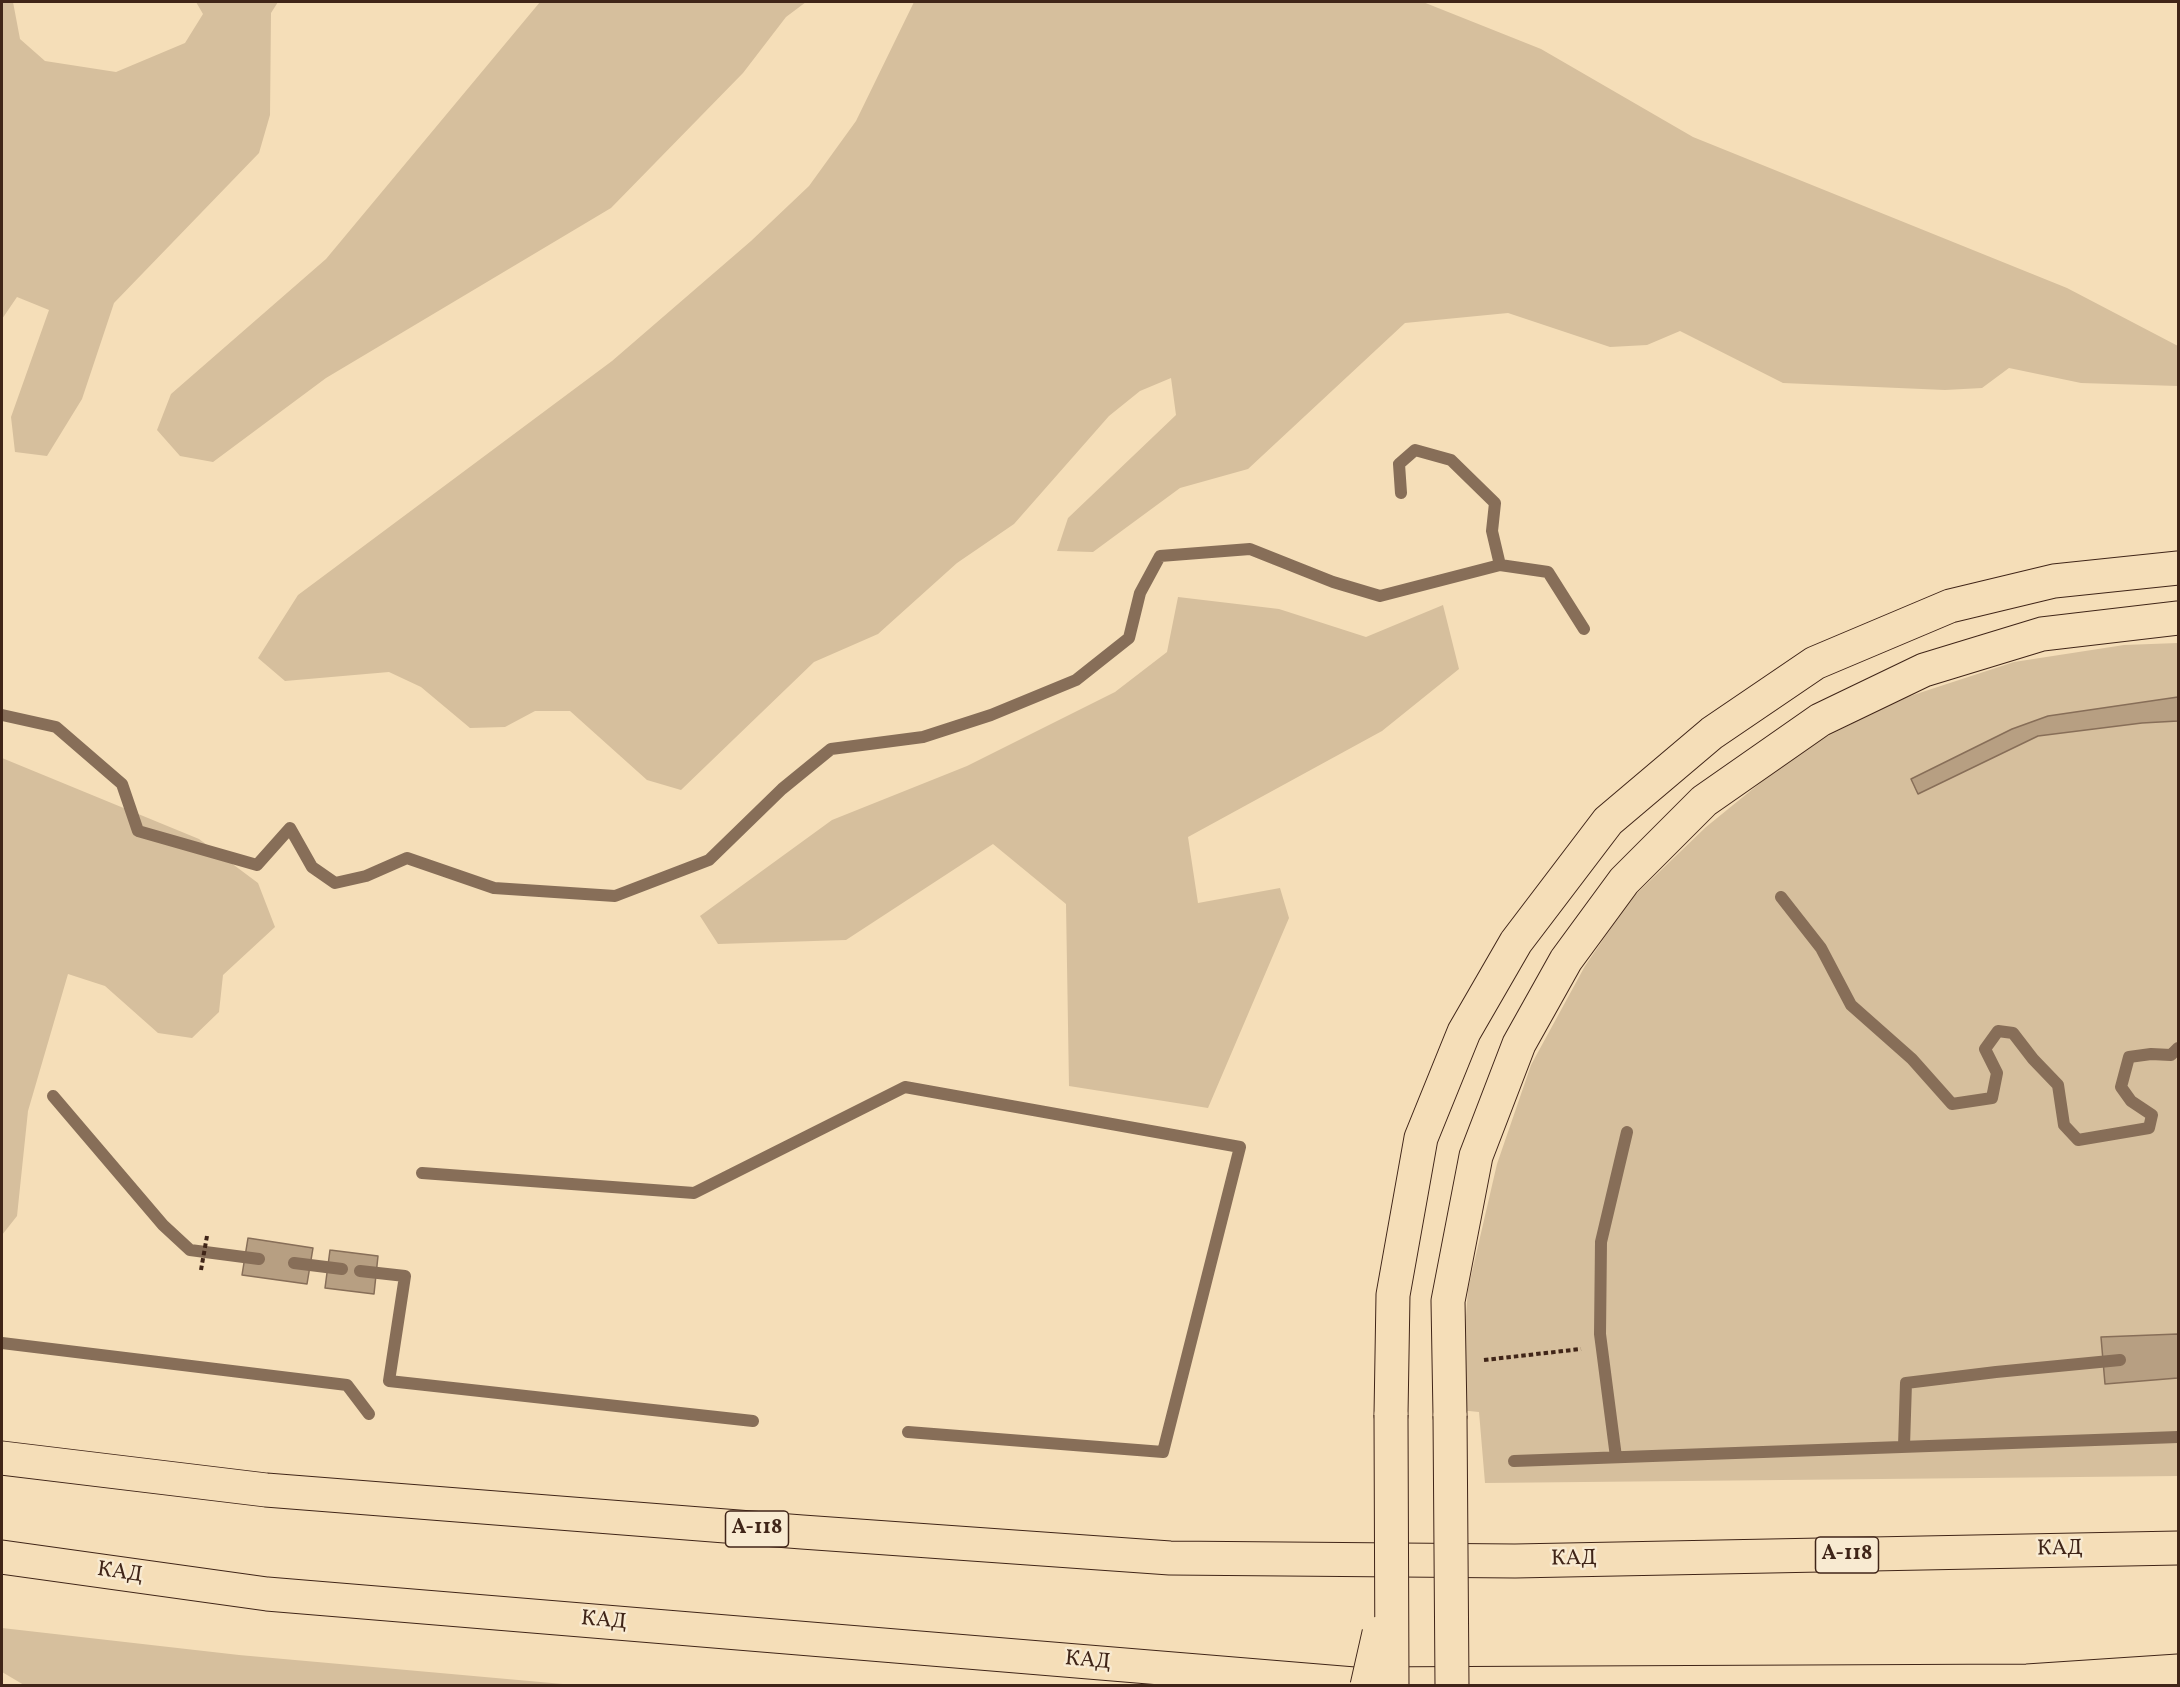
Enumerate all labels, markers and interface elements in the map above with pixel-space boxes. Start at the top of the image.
road number: А-118 [726,1511,789,1547]
street label: КАД [2037,1536,2083,1564]
road number: А-118 [1816,1537,1878,1573]
street label: КАД [1551,1546,1597,1574]
street label: КАД [95,1558,145,1590]
street label: КАД [580,1607,628,1637]
street label: КАД [1064,1647,1112,1677]

